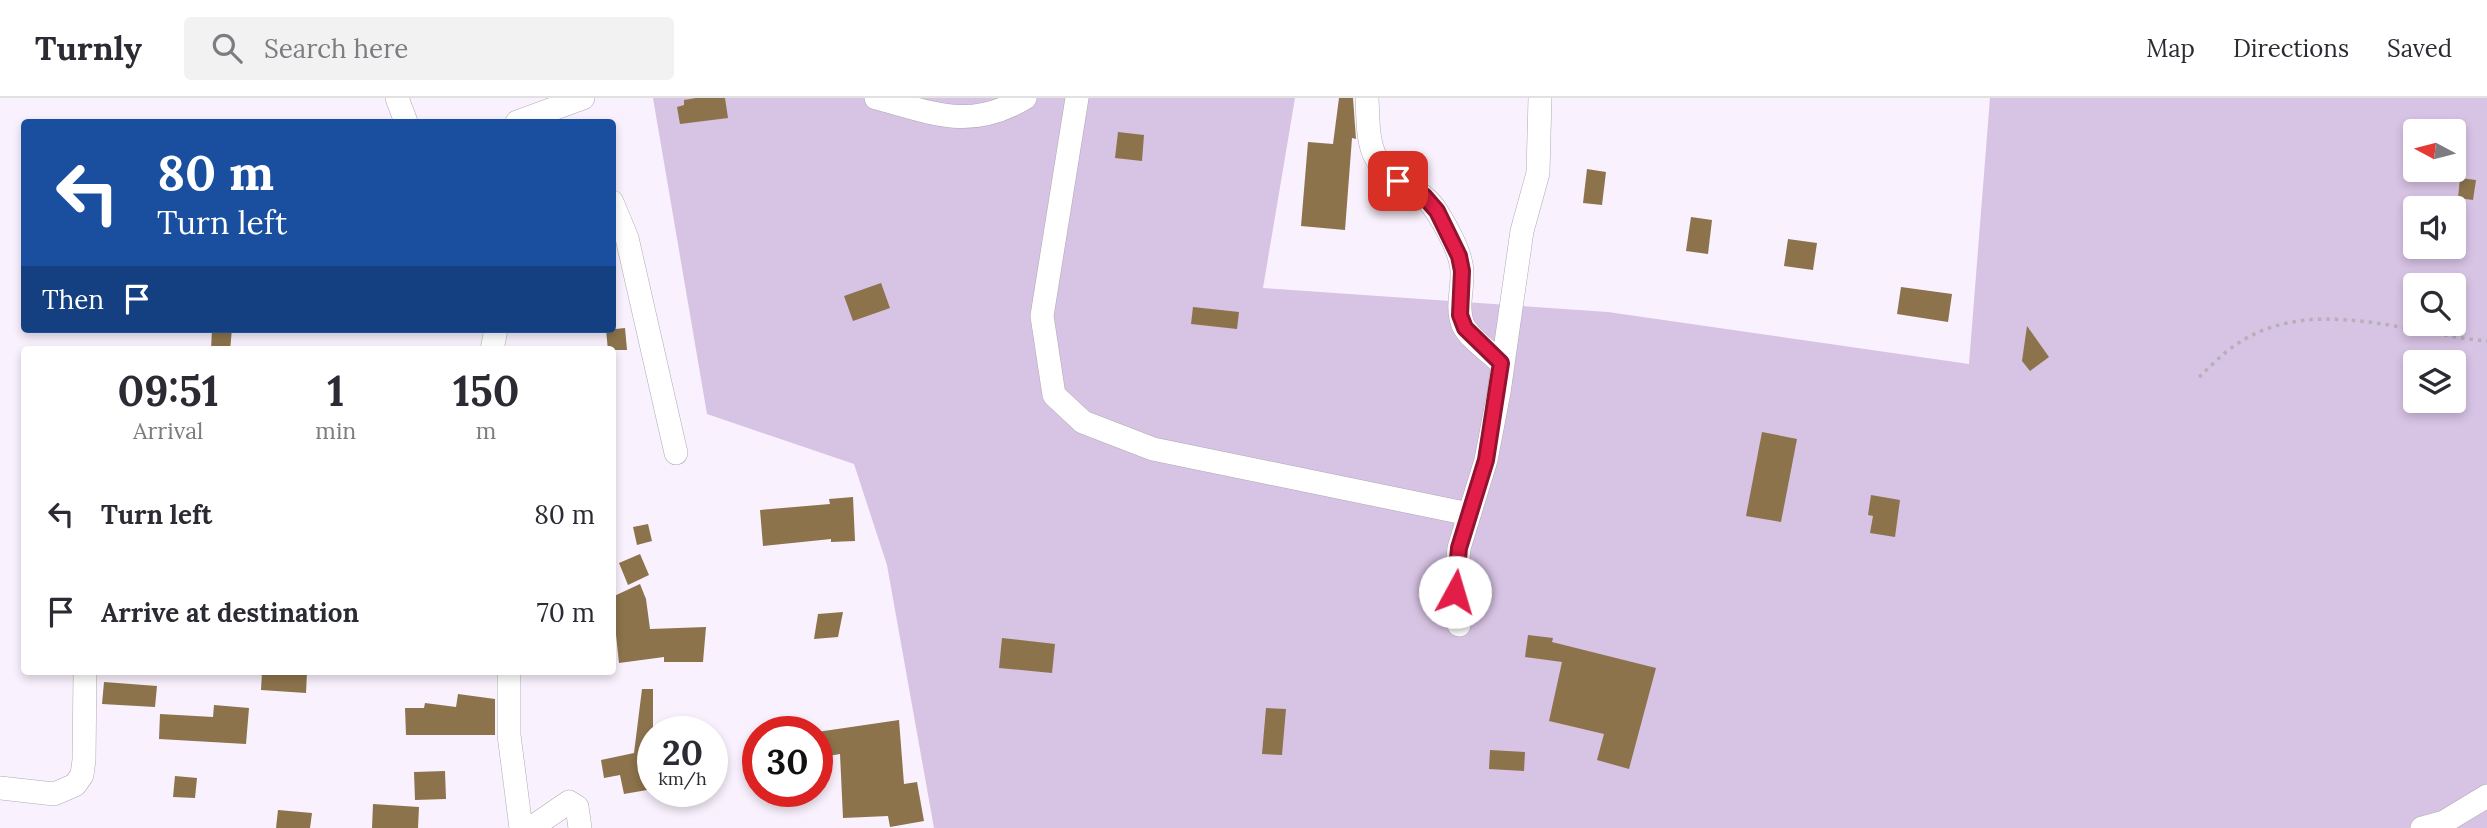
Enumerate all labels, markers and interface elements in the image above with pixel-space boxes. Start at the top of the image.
search box [184,17,674,80]
text: Turnly [35,27,142,69]
icon: search [208,29,246,67]
text: Search here [264,32,408,65]
text: Map [2146,33,2195,64]
text: Directions [2233,33,2349,64]
text: Saved [2387,33,2452,64]
north arrow [2403,119,2466,182]
map controls [2403,119,2466,413]
text: 80 m [157,141,274,203]
icon: left [42,147,133,238]
pin [1368,151,1428,211]
icon: arrive [1379,162,1417,200]
button: sound [2403,196,2466,259]
text: Turn left [157,202,287,243]
button: search [2403,273,2466,336]
icon: arrive [118,280,156,318]
text: Then [42,283,104,316]
button: layers [2403,350,2466,413]
text: 09:51 [118,364,219,418]
text: 1 [327,364,344,418]
text: 150 [453,364,519,418]
text: Arrival [133,416,203,445]
text: min [315,416,356,445]
text: m [476,416,496,445]
icon: left [42,495,80,533]
text: Turn left [101,498,212,531]
text: 80 m [534,498,595,531]
position arrow [1418,555,1492,629]
icon: arrive [42,593,80,631]
text: Arrive at destination [101,596,359,629]
text: 70 m [537,596,595,629]
speed limit sign: 30 [742,716,833,807]
text: 20 [662,730,703,775]
text: km/h [658,767,707,790]

